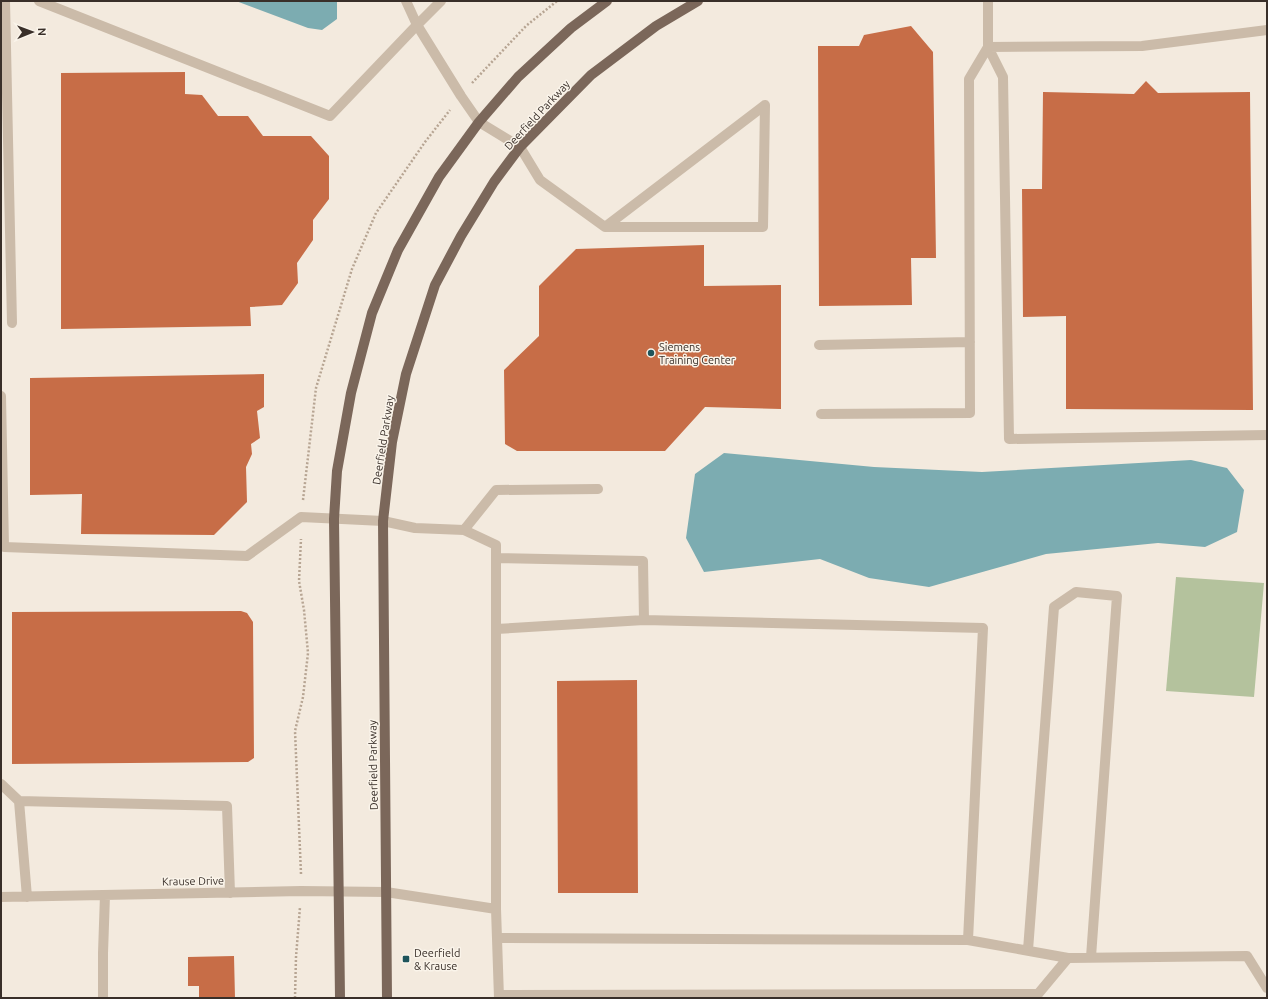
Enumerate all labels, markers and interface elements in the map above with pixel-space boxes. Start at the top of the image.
north arrow [12,12,52,52]
text: N [36,28,48,36]
street label: Deerfield Parkway [502,77,573,152]
place label: Siemens Training Center [659,341,736,366]
marker: Siemens Training Center [646,348,656,358]
street label: Deerfield Parkway [370,394,396,485]
street label: Deerfield Parkway [366,719,380,810]
street label: Krause Drive [162,874,224,888]
place label: Deerfield & Krause [414,947,460,972]
marker: Deerfield & Krause [401,954,411,964]

